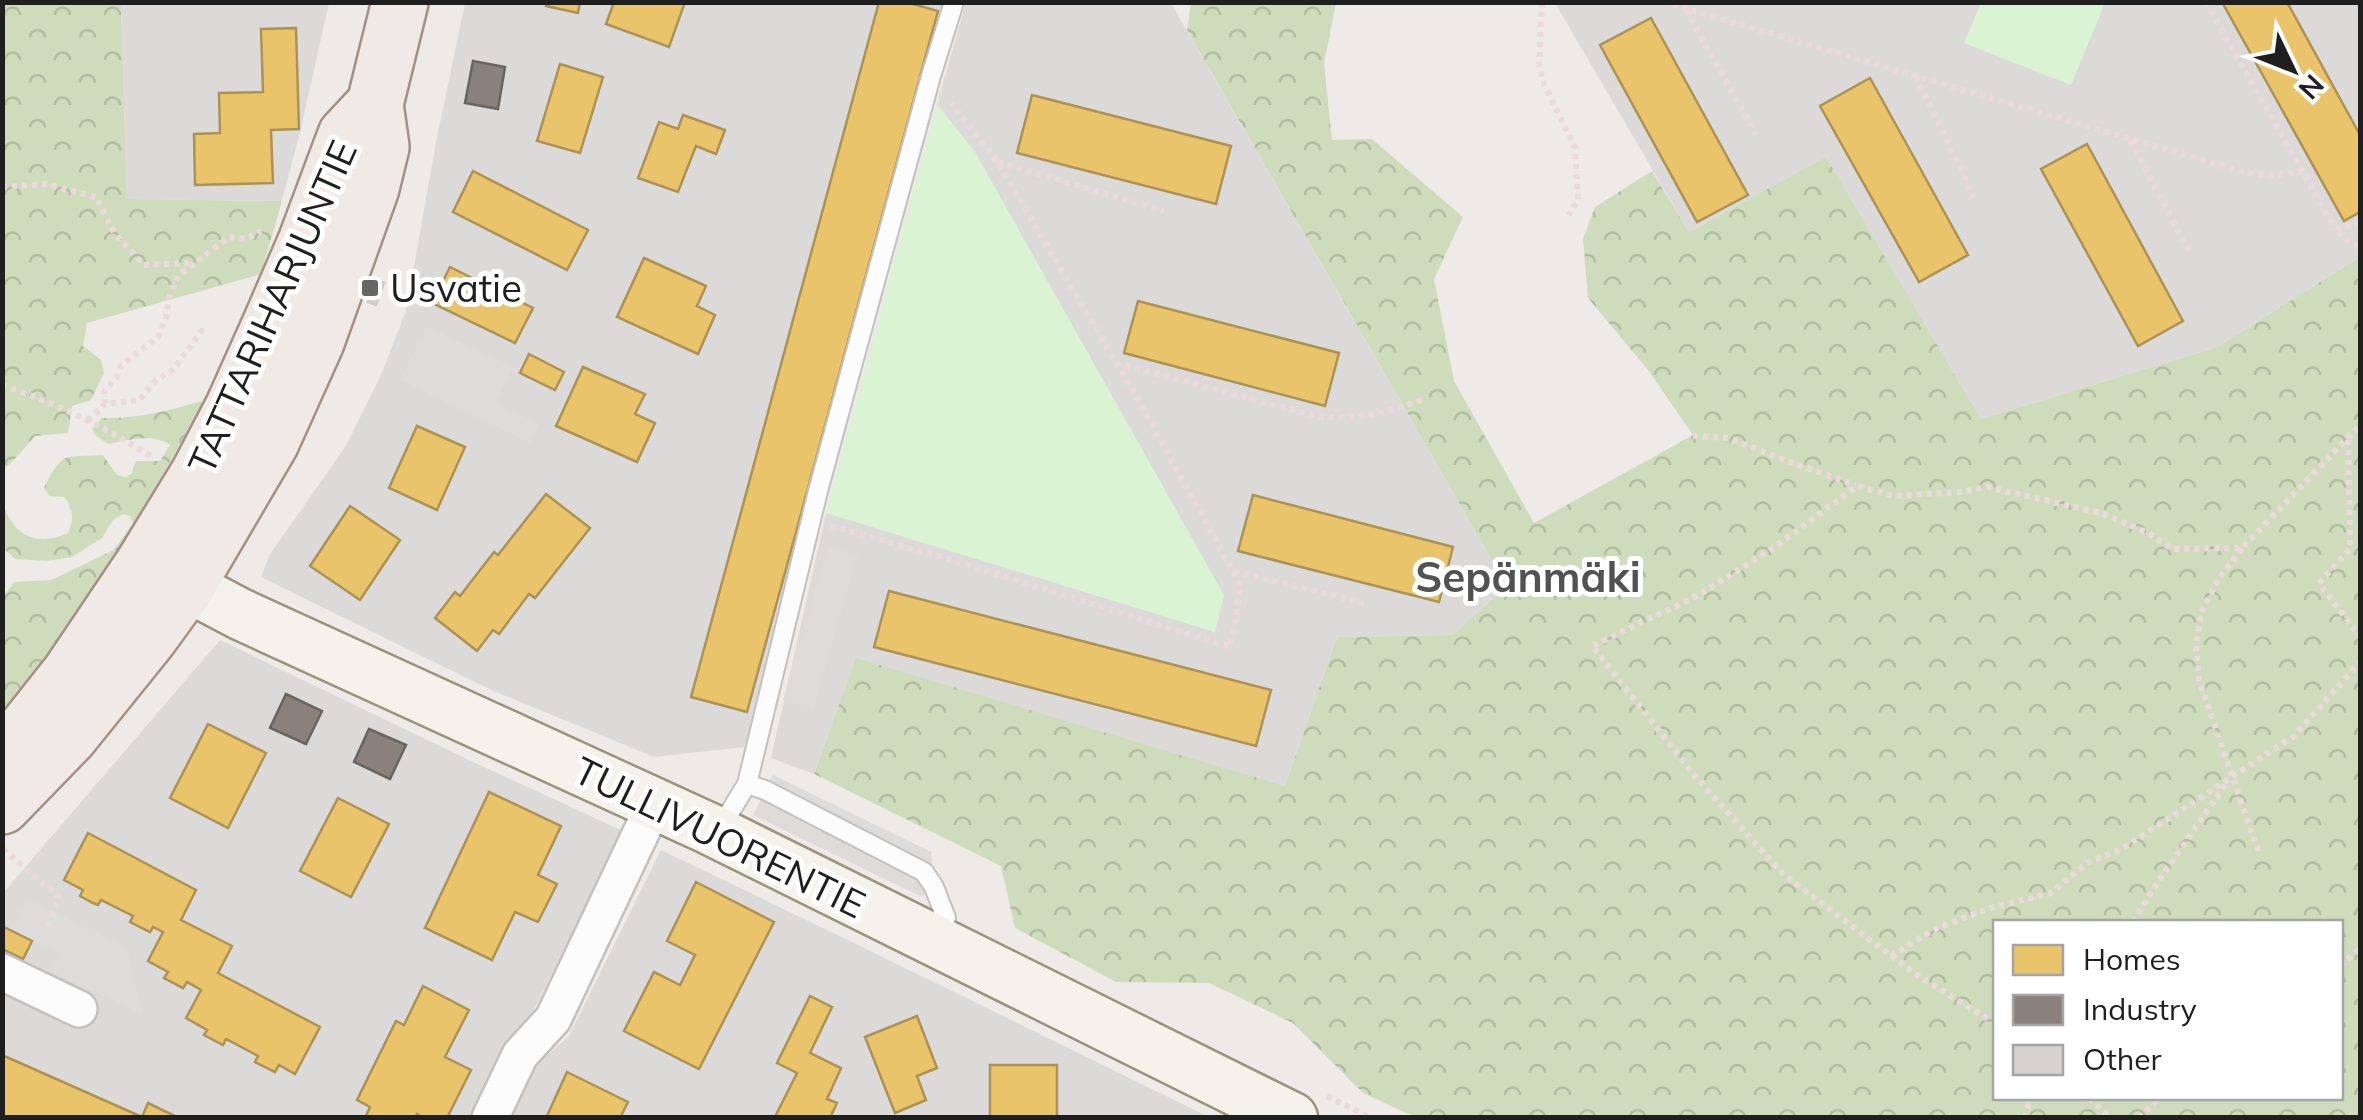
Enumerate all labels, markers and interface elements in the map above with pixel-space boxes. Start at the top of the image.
north arrow [2243,20,2343,120]
text: N [2292,68,2332,107]
street label: TATTARIHARJUNTIE [177,133,367,481]
place label: Usvatie [390,264,522,312]
marker: Usvatie [359,277,381,299]
district label: Sepänmäki [1415,550,1641,603]
street label: TULLIVUORENTIE [567,746,873,928]
legend [1993,920,2343,1100]
text: Homes [2083,940,2181,978]
text: Industry [2083,990,2197,1028]
text: Other [2083,1040,2162,1078]

